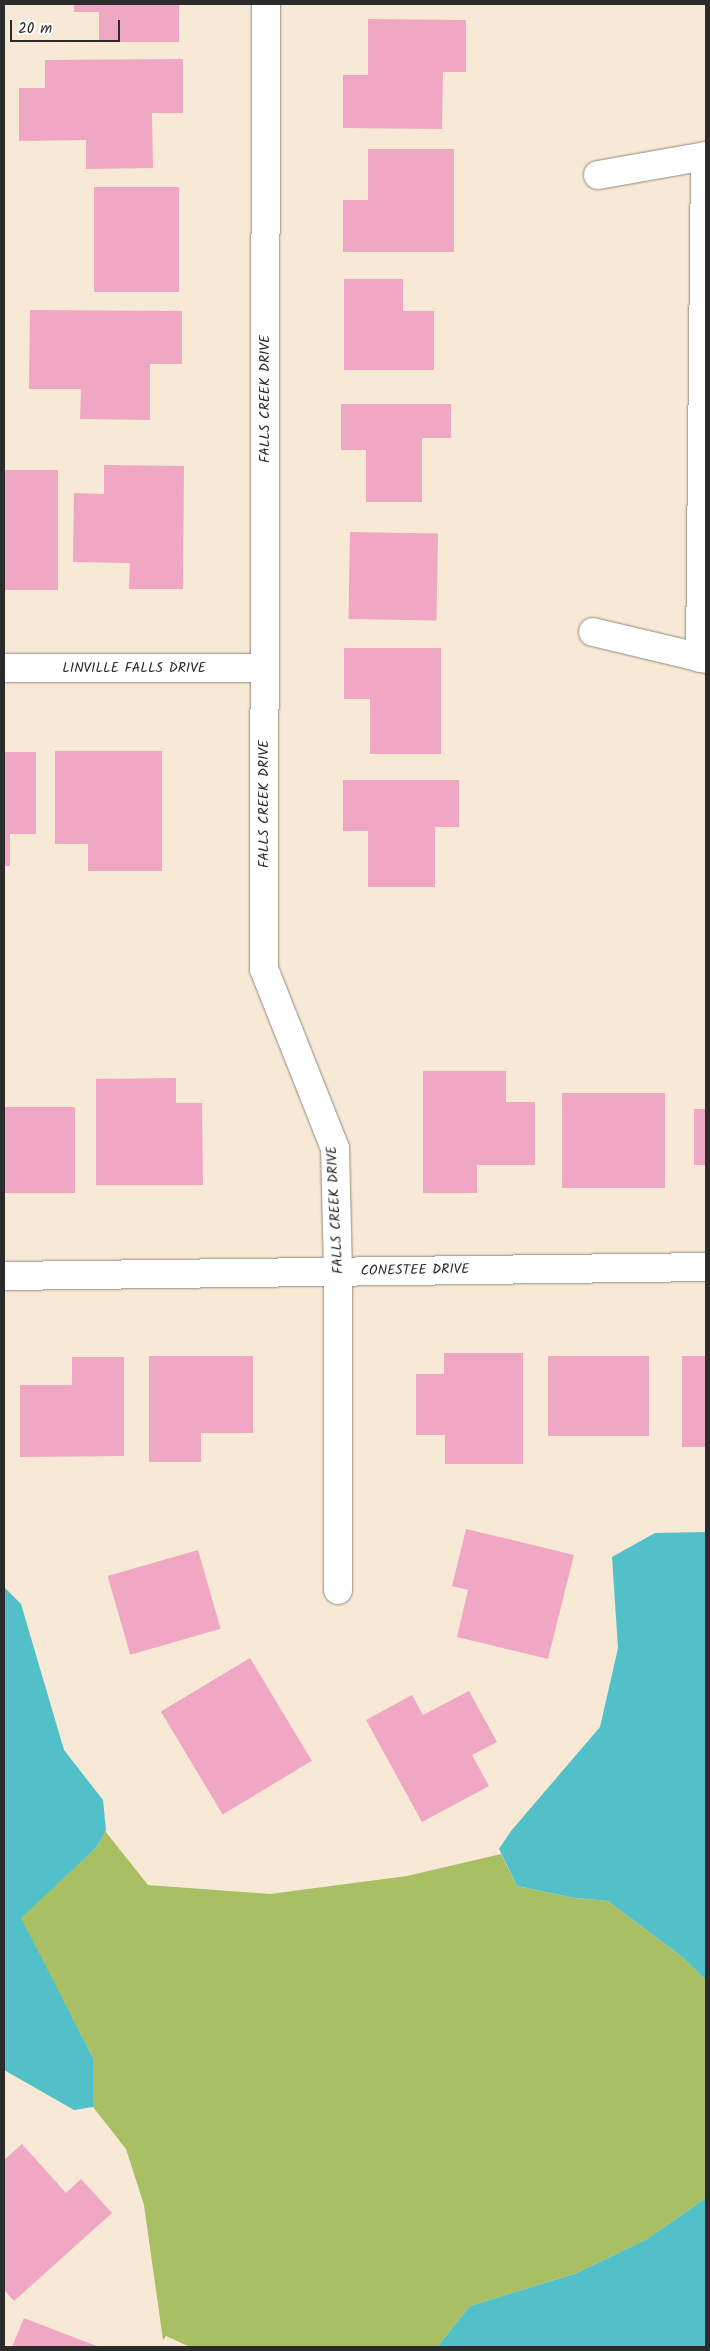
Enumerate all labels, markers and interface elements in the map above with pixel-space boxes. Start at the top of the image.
scale bar [12,10,122,42]
text: 20 m [18,17,52,41]
street label: FALLS CREEK DRIVE [257,335,273,463]
street label: LINVILLE FALLS DRIVE [62,660,206,676]
street label: FALLS CREEK DRIVE [256,740,272,868]
street label: FALLS CREEK DRIVE [323,1146,347,1274]
street label: CONESTEE DRIVE [360,1261,470,1279]

